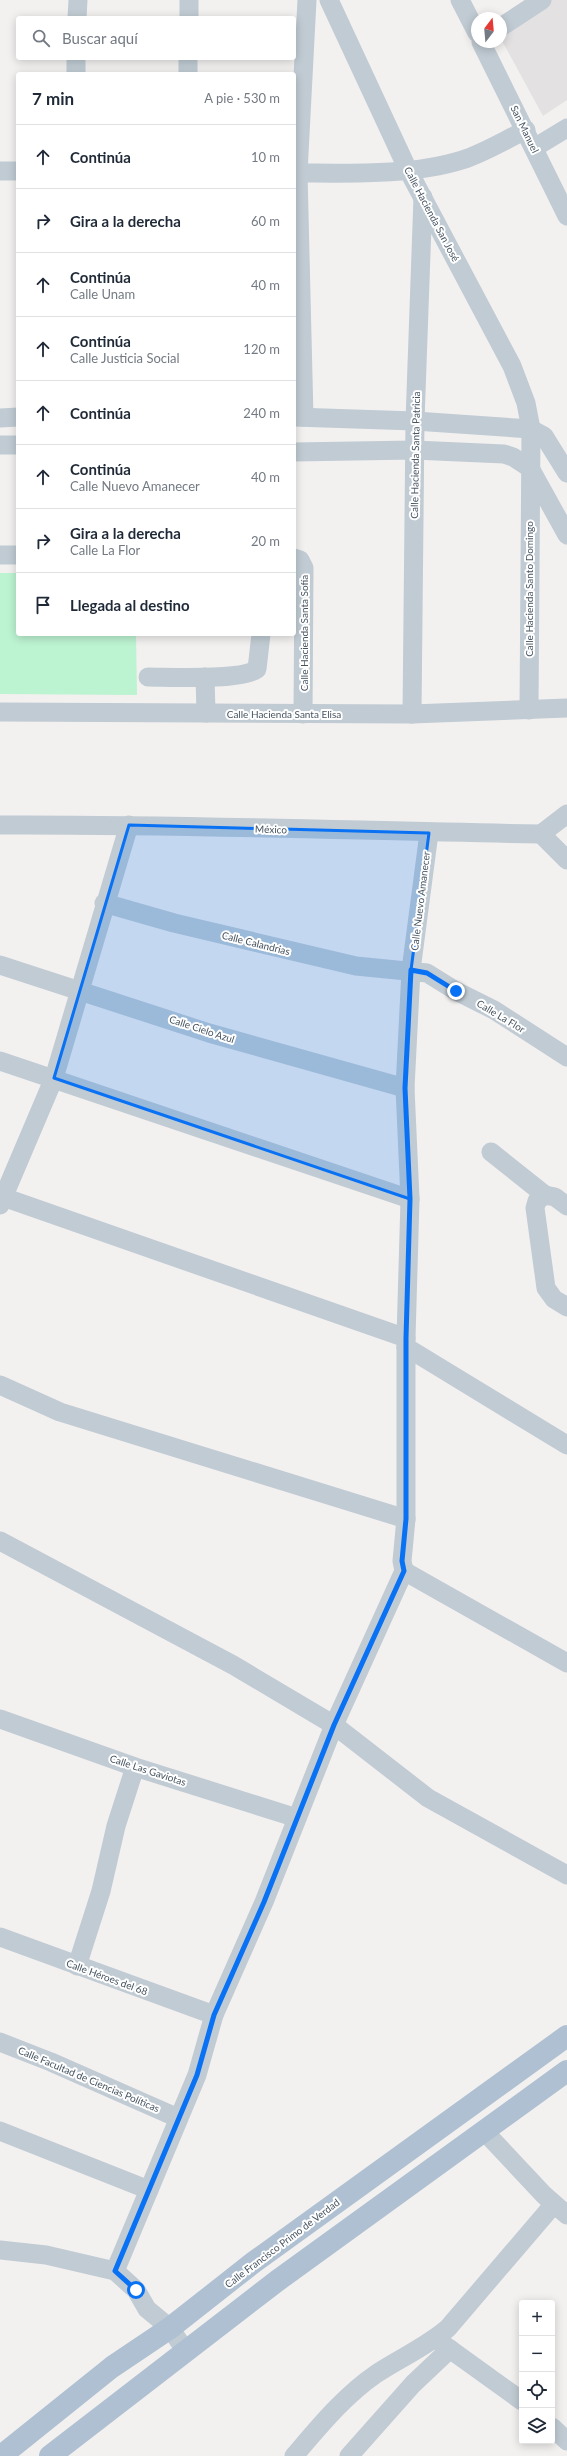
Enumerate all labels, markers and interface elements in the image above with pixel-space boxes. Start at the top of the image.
north arrow [471,12,507,48]
search box [16,16,296,60]
icon: search [30,27,52,49]
text: Buscar aquí [62,29,138,47]
text: 7 min [32,88,74,109]
text: A pie · 530 m [204,90,280,106]
street label: San Manuel [508,103,542,155]
icon: ahead [32,146,54,168]
text: Continúa [70,148,131,166]
text: 10 m [251,149,280,165]
street label: Calle Hacienda San José [402,165,462,263]
icon: right [32,210,54,232]
text: Gira a la derecha [70,212,181,230]
text: 60 m [251,213,280,229]
text: Continúa [70,268,131,286]
icon: ahead [32,274,54,296]
text: 40 m [251,277,280,293]
text: Calle Unam [70,286,135,302]
text: Continúa [70,332,131,350]
icon: ahead [32,338,54,360]
text: 120 m [243,341,280,357]
text: Calle Justicia Social [70,350,180,366]
street label: Calle Hacienda Santa Patricia [408,391,422,519]
icon: ahead [32,402,54,424]
text: Continúa [70,404,131,422]
text: 240 m [243,405,280,421]
text: Continúa [70,460,131,478]
icon: ahead [32,466,54,488]
text: 40 m [251,469,280,485]
text: Calle Nuevo Amanecer [70,478,200,494]
street label: Calle Hacienda Santo Domingo [523,521,535,657]
text: Gira a la derecha [70,524,181,542]
icon: right [32,530,54,552]
text: 20 m [251,533,280,549]
text: Calle La Flor [70,542,140,558]
street label: Calle Hacienda Santa Sofía [298,575,310,691]
icon: arrive [32,594,54,616]
text: Llegada al destino [70,596,190,614]
street label: Calle Hacienda Santa Elisa [227,708,341,720]
street label: México [255,822,288,836]
street label: Calle Nuevo Amanecer [408,850,432,951]
street label: Calle Calandrias [221,929,291,957]
route end [447,982,465,1000]
street label: Calle La Flor [475,997,528,1035]
street label: Calle Cielo Azul [168,1013,236,1045]
street label: Calle Las Gaviotas [108,1752,188,1788]
street label: Calle Héroes del 68 [65,1957,149,1997]
street label: Calle Facultad de Ciencias Políticas [17,2044,161,2114]
street label: Calle Francisco Primo de Verdad [222,2196,342,2290]
route start [127,2281,145,2299]
map controls [519,2300,555,2444]
button: + [519,2300,555,2336]
button: − [519,2336,555,2372]
button: locate [519,2372,555,2408]
button: layers [519,2408,555,2444]

